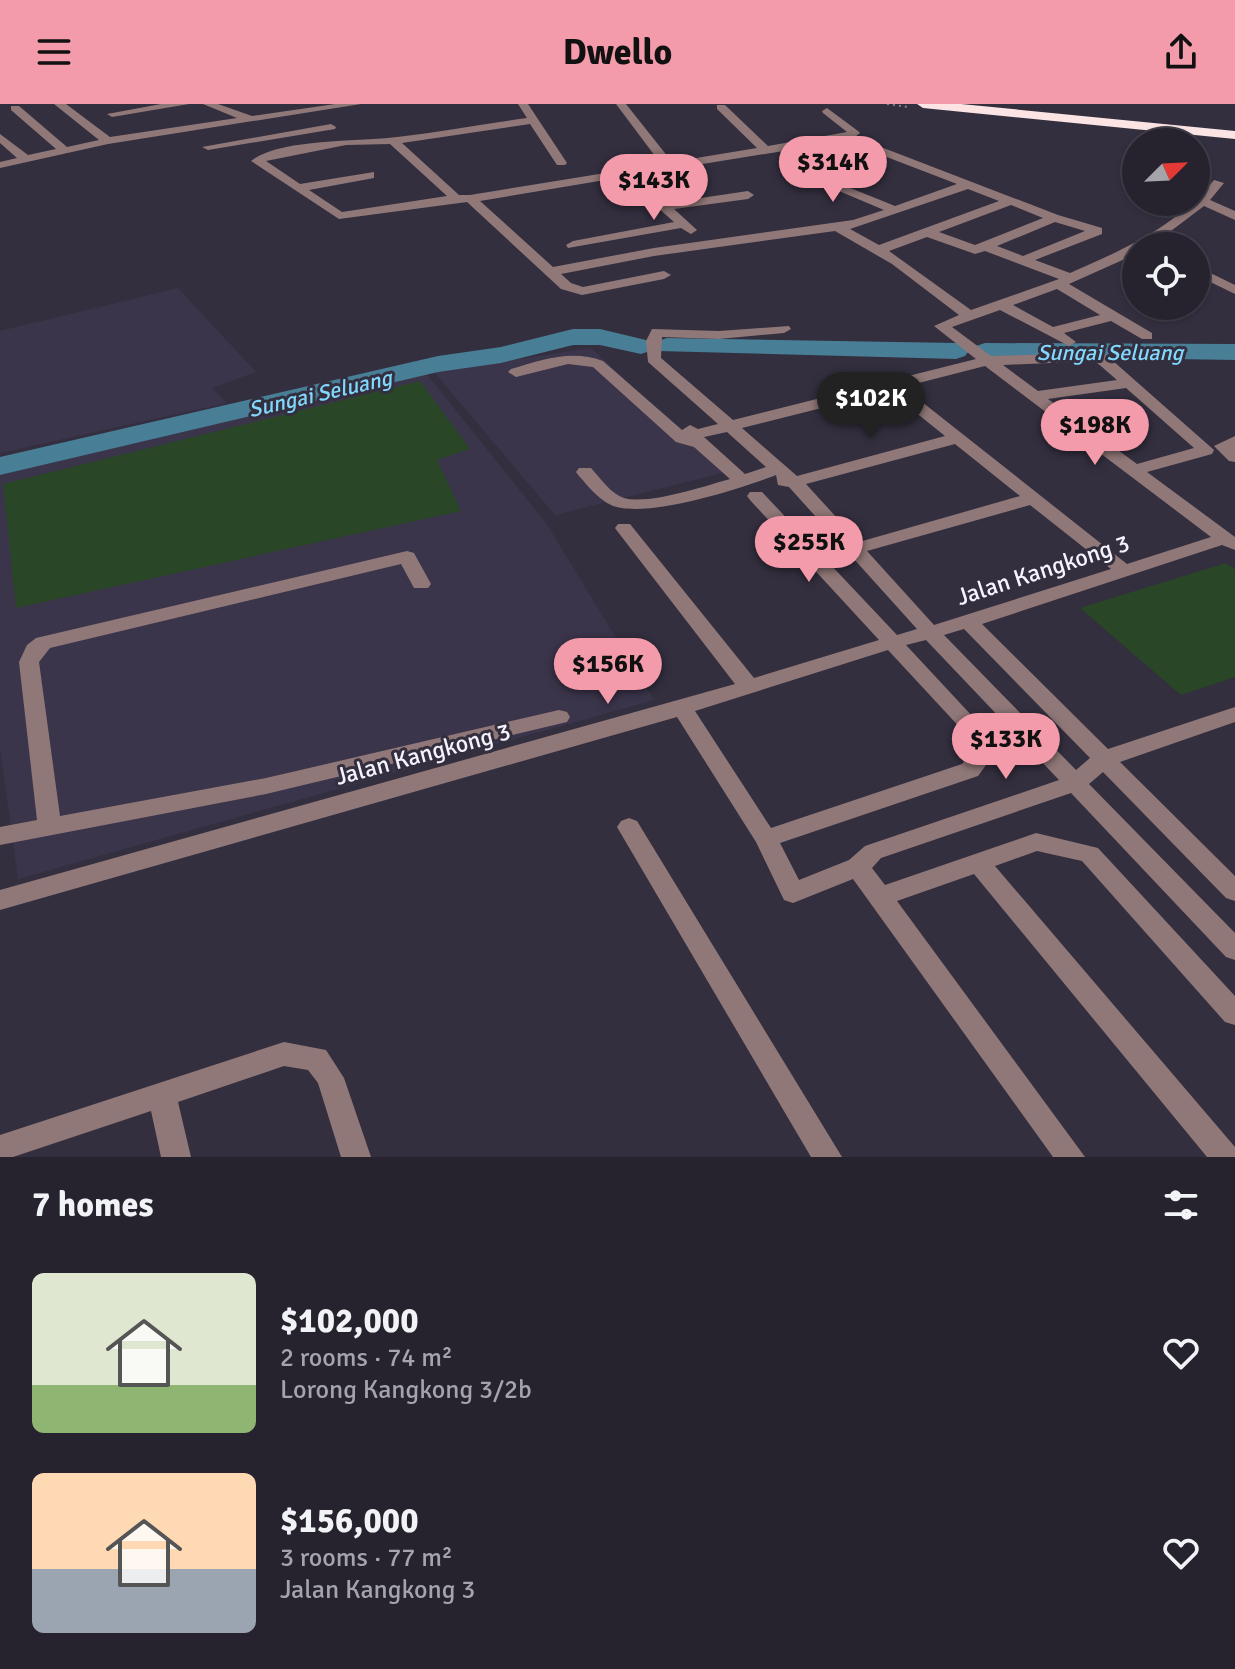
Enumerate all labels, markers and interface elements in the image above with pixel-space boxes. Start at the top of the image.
icon: menu [32,30,76,74]
text: Dwello [563,30,672,75]
icon: share [1159,30,1203,74]
north arrow [1122,128,1210,216]
map controls [1122,128,1210,320]
pin: $314K [777,136,889,204]
text: $314K [797,146,869,178]
pin: $143K [598,154,710,222]
text: $143K [618,164,690,196]
button: locate [1122,232,1210,320]
water label: Sungai Seluang [1037,339,1185,366]
water label: Sungai Seluang [246,363,397,423]
pin: $102K [815,372,927,440]
text: $102K [835,382,907,414]
pin: $198K [1039,399,1151,467]
text: $198K [1059,409,1131,441]
pin: $255K [753,516,865,584]
text: $255K [773,526,845,558]
street label: Jalan Kangkong 3 [953,528,1133,612]
pin: $156K [552,638,664,706]
text: $156K [572,648,644,680]
pin: $133K [950,713,1062,781]
street label: Jalan Kangkong 3 [332,716,514,792]
text: $133K [970,723,1042,755]
icon: filters [1159,1183,1203,1227]
text: 7 homes [32,1184,153,1226]
text: $102,000 [280,1300,419,1342]
icon: home [96,1305,192,1401]
icon: heart [1159,1331,1203,1375]
text: 2 rooms · 74 m² [280,1342,453,1374]
text: Lorong Kangkong 3/2b [280,1374,532,1406]
text: $156,000 [280,1500,419,1542]
icon: home [96,1505,192,1601]
icon: heart [1159,1531,1203,1575]
text: 3 rooms · 77 m² [280,1542,453,1574]
text: Jalan Kangkong 3 [280,1574,475,1606]

